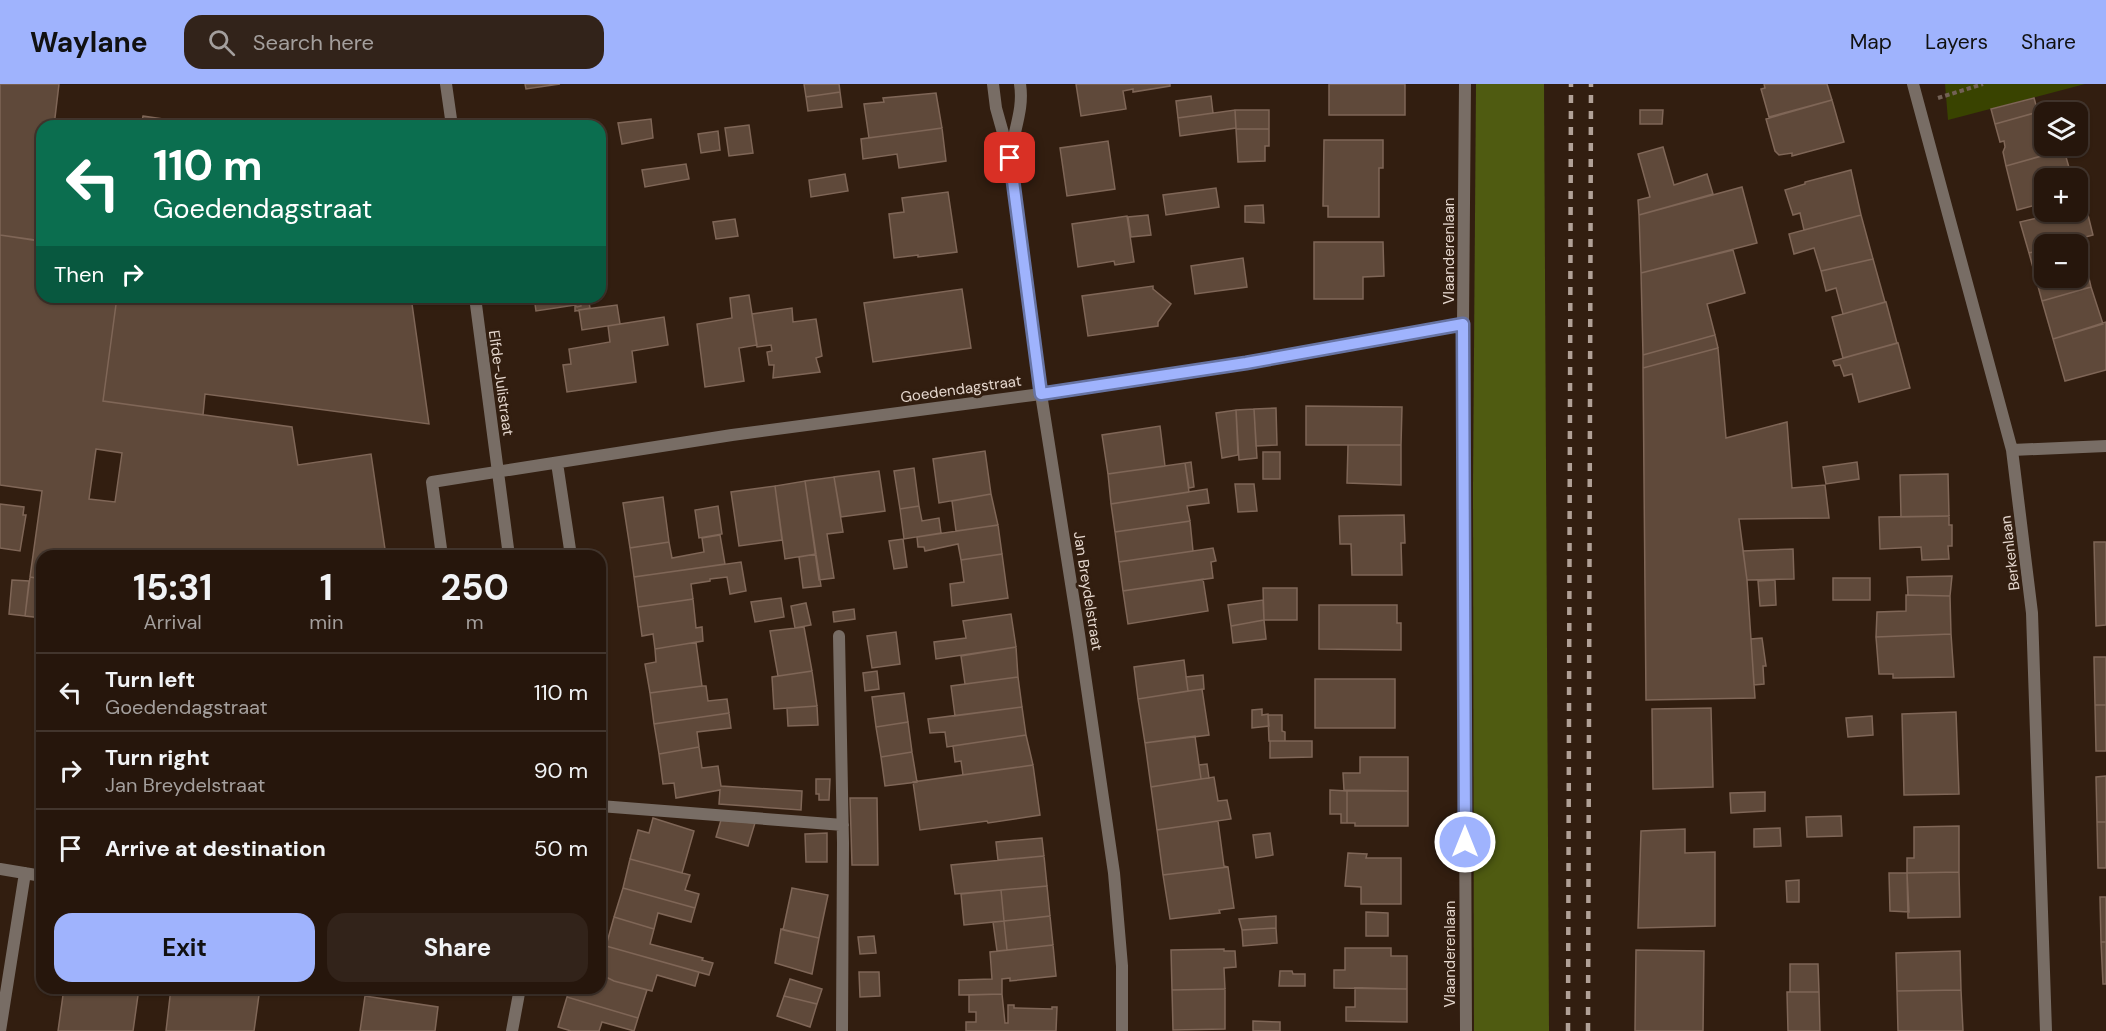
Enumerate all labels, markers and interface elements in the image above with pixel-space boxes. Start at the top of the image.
search box [184,15,604,69]
text: Waylane [30,24,148,61]
icon: search [205,26,238,59]
text: Search here [253,28,374,57]
text: Map [1850,28,1892,56]
text: Layers [1925,28,1988,56]
text: Share [2021,28,2076,56]
map controls [2034,102,2088,288]
button: layers [2034,102,2088,156]
pin [984,132,1035,183]
text: 110 m [153,138,263,193]
icon: arrive [993,141,1026,174]
icon: left [54,144,132,222]
button: + [2034,168,2088,222]
text: Goedendagstraat [153,191,372,226]
street label: Vlaanderenlaan [1439,198,1459,304]
button: − [2034,234,2088,288]
icon: right [116,258,149,291]
text: Then [54,260,104,289]
street label: Elfde-Julistraat [484,329,518,437]
street label: Goedendagstraat [899,371,1023,407]
street label: Berkenlaan [1995,514,2025,592]
street label: Jan Breydelstraat [1069,530,1107,652]
text: 15:31 [133,564,212,611]
text: 1 [320,564,333,611]
text: 250 [440,564,509,611]
text: Arrival [144,609,202,635]
text: min [309,609,343,635]
text: m [466,609,484,635]
text: Turn left [105,665,195,694]
icon: left [54,676,87,709]
text: 110 m [534,678,588,707]
text: Goedendagstraat [105,694,268,720]
text: Turn right [105,743,210,772]
icon: right [54,754,87,787]
text: 90 m [534,756,588,785]
text: Jan Breydelstraat [105,772,265,798]
position arrow [1433,810,1497,874]
icon: arrive [54,832,87,865]
text: Arrive at destination [105,834,326,863]
text: 50 m [534,834,588,863]
street label: Vlaanderenlaan [1440,901,1460,1007]
button: Exit [54,913,315,982]
button: Share [327,913,588,982]

